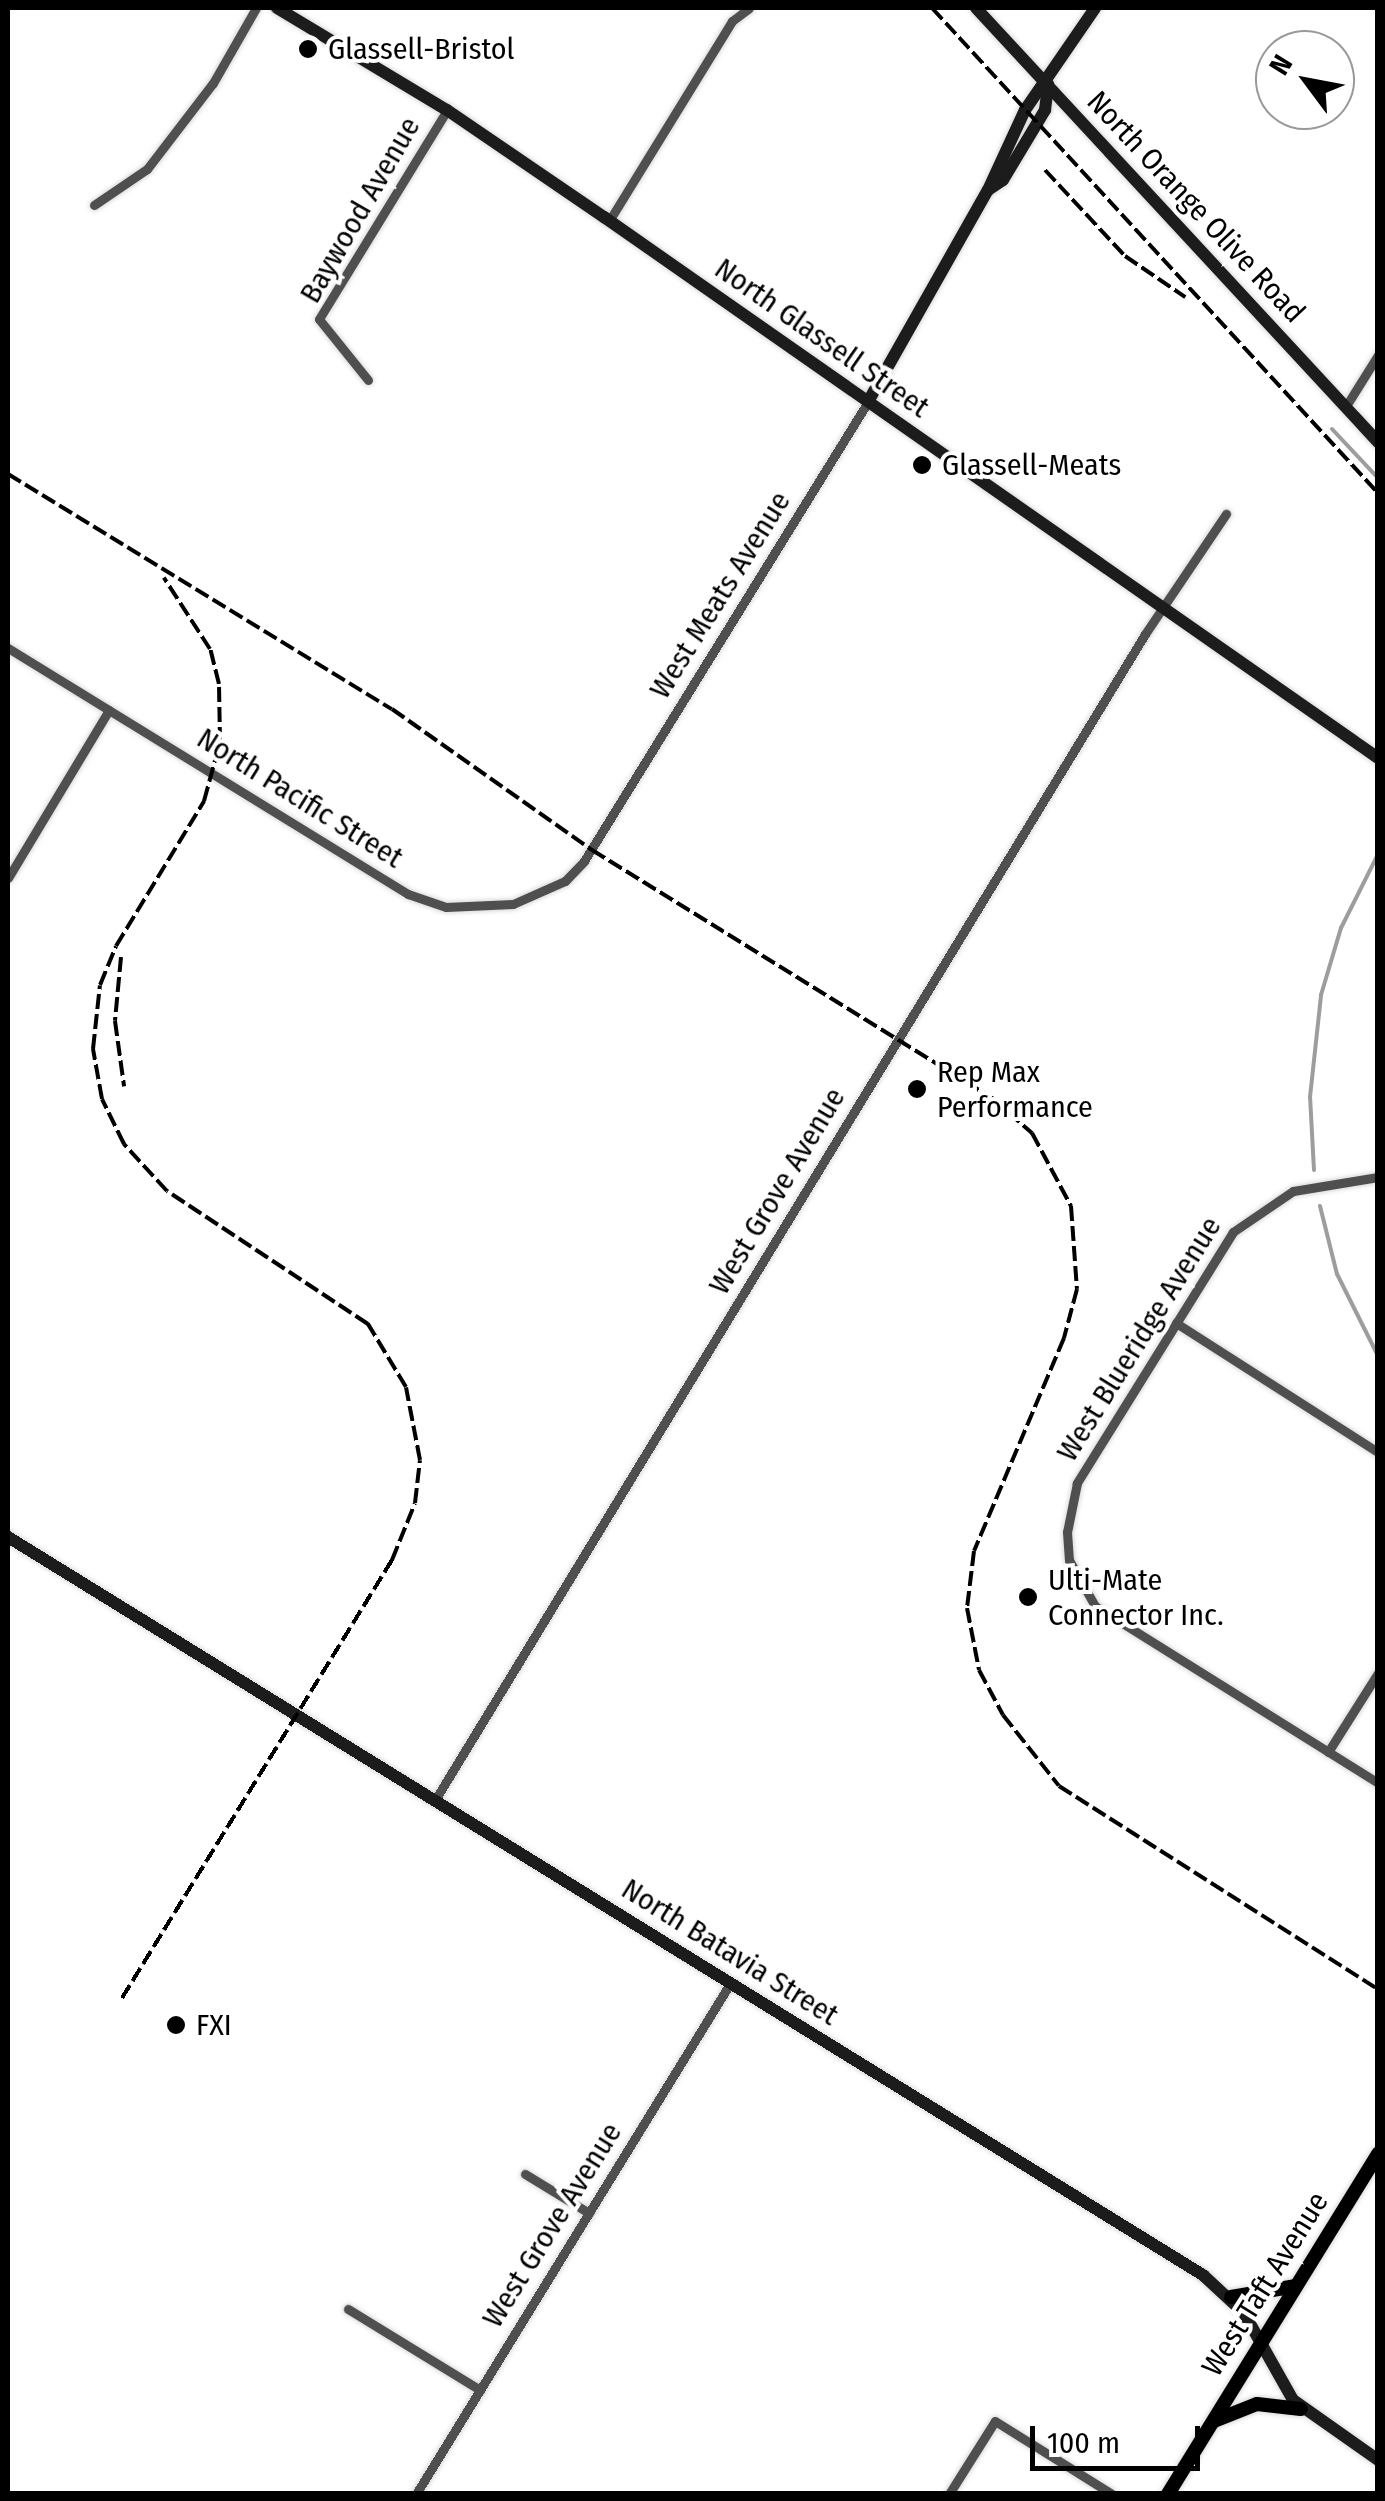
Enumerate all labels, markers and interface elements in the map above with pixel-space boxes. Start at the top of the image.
north arrow [1255,30,1355,130]
place label: Glassell-Bristol [328,31,515,67]
marker: Glassell-Bristol [297,38,319,60]
text: N [1262,49,1299,81]
street label: North Orange Olive Road [1079,84,1313,330]
street label: Baywood Avenue [292,111,428,309]
street label: North Glassell Street [708,251,936,425]
place label: Glassell-Meats [942,447,1121,483]
marker: Glassell-Meats [911,454,933,476]
street label: West Meats Avenue [642,485,798,705]
street label: North Pacific Street [191,720,409,876]
place label: Rep Max Performance [937,1054,1093,1124]
marker: Rep Max Performance [906,1078,928,1100]
street label: West Grove Avenue [701,1081,853,1301]
street label: West Blueridge Avenue [1049,1210,1229,1468]
place label: Ulti-Mate Connector Inc. [1048,1562,1224,1632]
marker: Ulti-Mate Connector Inc. [1017,1586,1039,1608]
street label: North Batavia Street [615,1871,845,2033]
place label: FXI [196,2007,232,2043]
marker: FXI [165,2014,187,2036]
street label: West Grove Avenue [475,2116,629,2334]
street label: West Taft Avenue [1194,2185,1336,2383]
scale bar [1035,2406,1205,2468]
text: 100 m [1047,2425,1120,2461]

